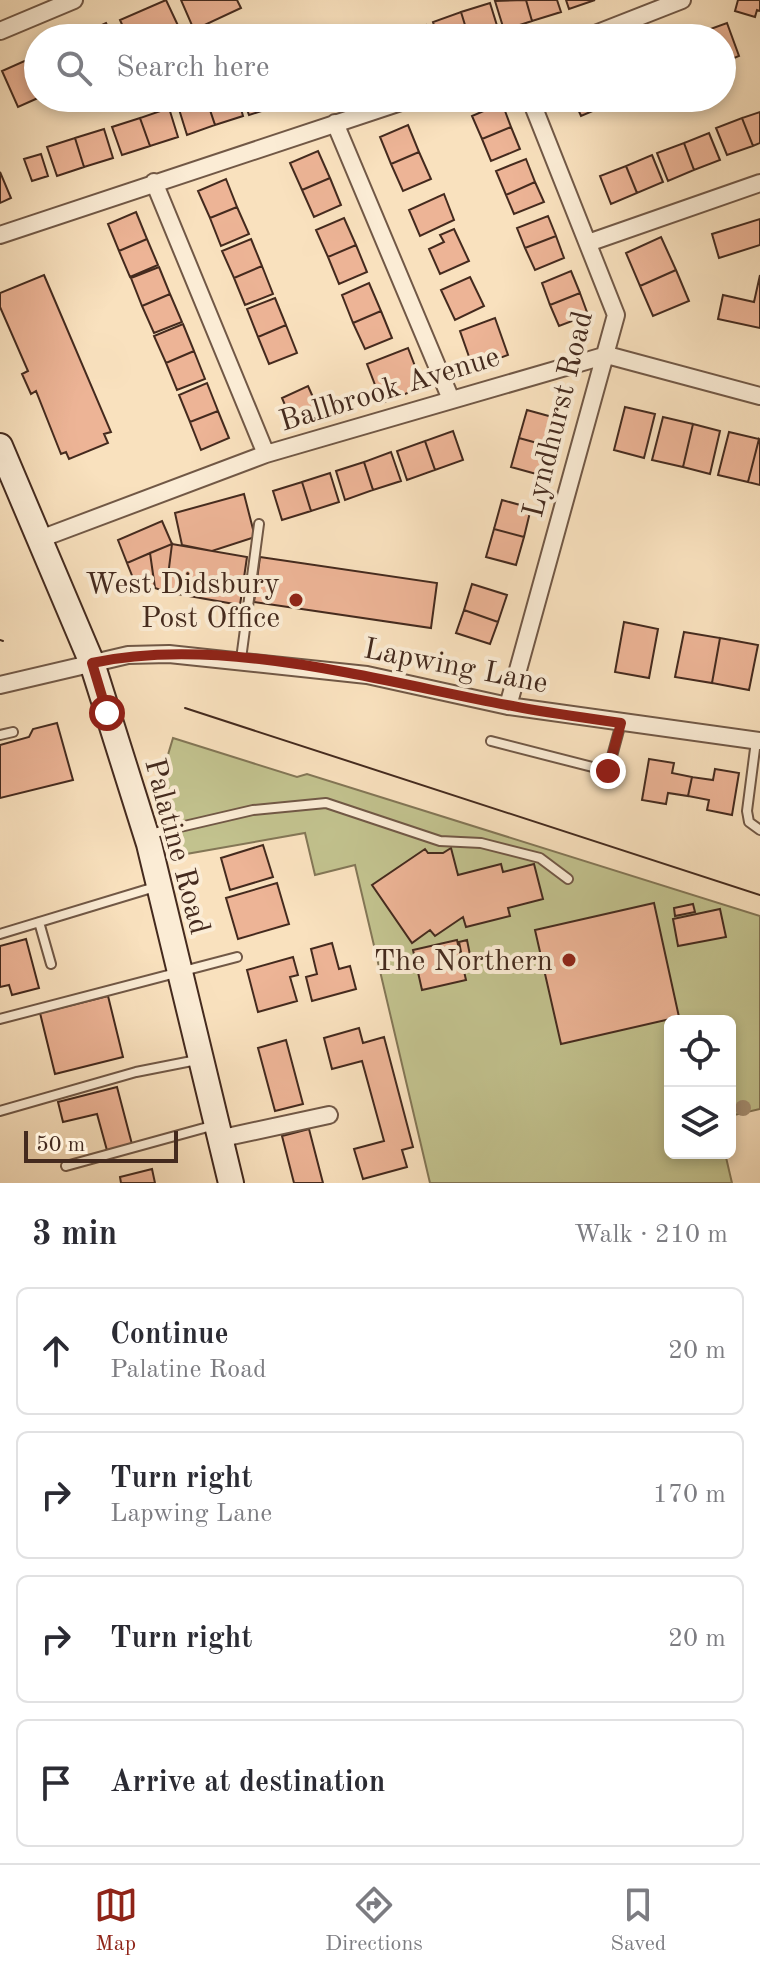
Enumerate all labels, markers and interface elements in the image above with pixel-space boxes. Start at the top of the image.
search box [24,24,736,112]
icon: search [52,46,96,90]
text: Search here [116,53,270,83]
street label: Lyndhurst Road [519,308,599,521]
street label: Ballbrook Avenue [276,342,503,438]
place label: West Didsbury Post Office [85,570,280,634]
marker: West Didsbury Post Office [287,591,305,609]
street label: Lapwing Lane [361,634,550,700]
route start [89,695,125,731]
route end [590,753,626,789]
street label: Palatine Road [138,755,214,938]
place label: The Northern [374,947,553,977]
marker: The Northern [560,951,578,969]
map controls [664,1015,736,1159]
button: locate [664,1015,736,1087]
button: layers [664,1087,736,1159]
scale bar [24,1127,178,1163]
text: 50 m [36,1134,85,1156]
text: 3 min [32,1218,117,1252]
text: Walk · 210 m [574,1222,728,1248]
text: Continue [110,1320,229,1350]
icon: ahead [34,1329,78,1373]
text: 20 m [668,1338,726,1364]
text: Palatine Road [110,1357,267,1383]
text: Turn right [110,1464,252,1494]
icon: right [34,1473,78,1517]
text: 170 m [653,1482,726,1508]
text: Lapwing Lane [110,1501,272,1527]
icon: right [34,1617,78,1661]
text: Turn right [110,1624,252,1654]
text: 20 m [668,1626,726,1652]
icon: arrive [34,1761,78,1805]
text: Arrive at destination [110,1768,385,1798]
tab: Map [94,1883,138,1958]
tab: Directions [325,1883,423,1958]
tab: Saved [610,1883,666,1958]

